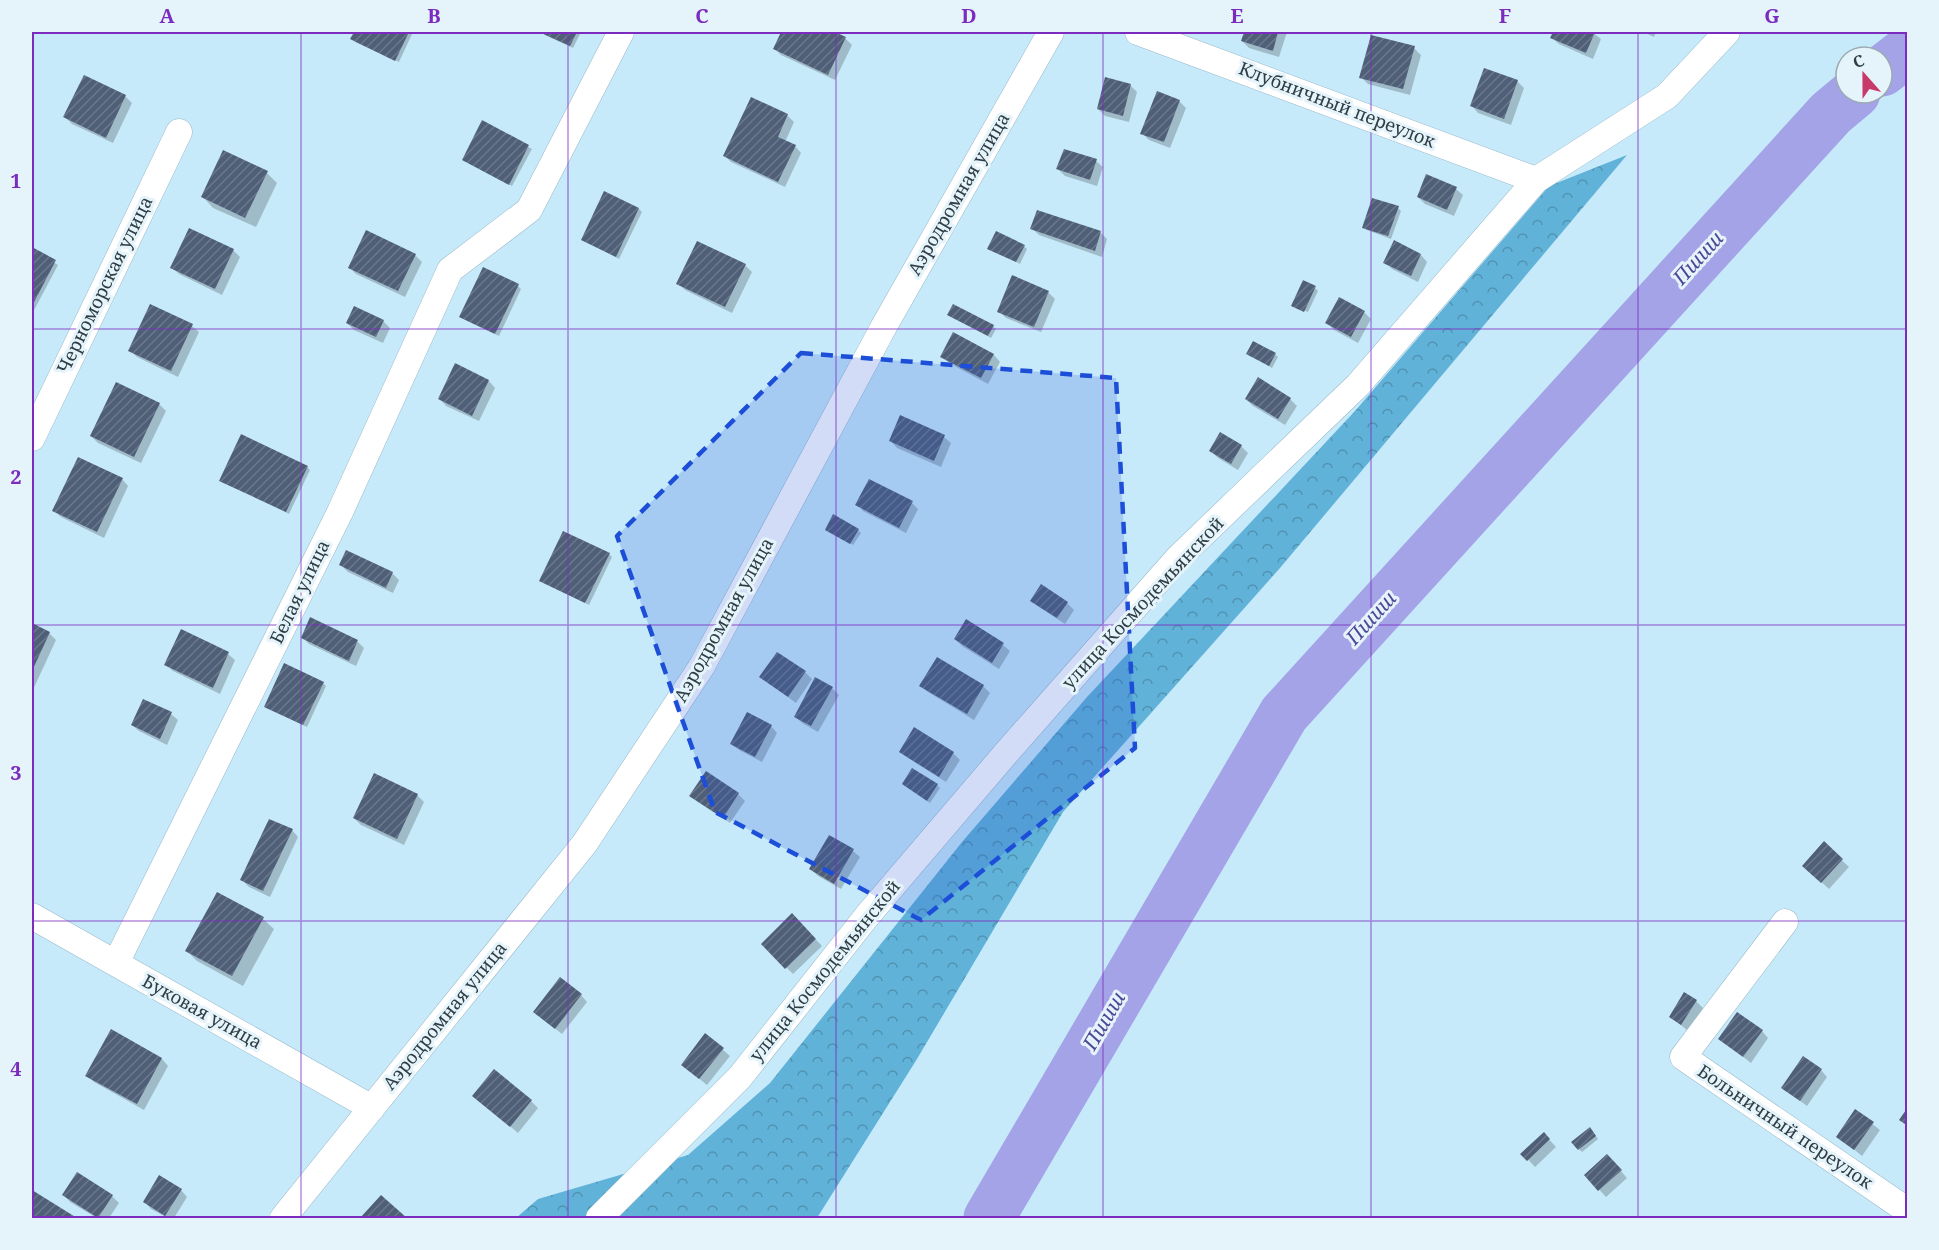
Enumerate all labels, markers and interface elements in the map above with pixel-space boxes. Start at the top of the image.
text: A [159,2,175,29]
text: B [427,2,441,29]
text: C [695,2,709,29]
text: D [961,2,977,29]
text: E [1230,2,1244,29]
text: F [1499,2,1511,29]
text: G [1764,2,1780,29]
north arrow [1834,45,1894,105]
text: С [1850,49,1867,73]
street label: Клубничный переулок [1236,55,1439,153]
street label: Аэродромная улица [902,108,1015,279]
text: 1 [10,167,22,194]
street label: Черноморская улица [51,192,157,377]
water label: Пшиш [1666,225,1729,291]
text: 2 [10,463,22,490]
street label: улица Космодемьянской [1056,511,1228,694]
street label: Аэродромная улица [668,533,778,706]
street label: Белая улица [264,536,335,648]
water label: Пшиш [1339,585,1402,651]
text: 3 [10,759,22,786]
street label: улица Космодемьянской [743,875,905,1066]
street label: Аэродромная улица [377,936,511,1094]
street label: Буковая улица [138,968,267,1054]
water label: Пшиш [1076,986,1131,1056]
text: 4 [10,1055,22,1082]
street label: Больничный переулок [1693,1058,1878,1194]

